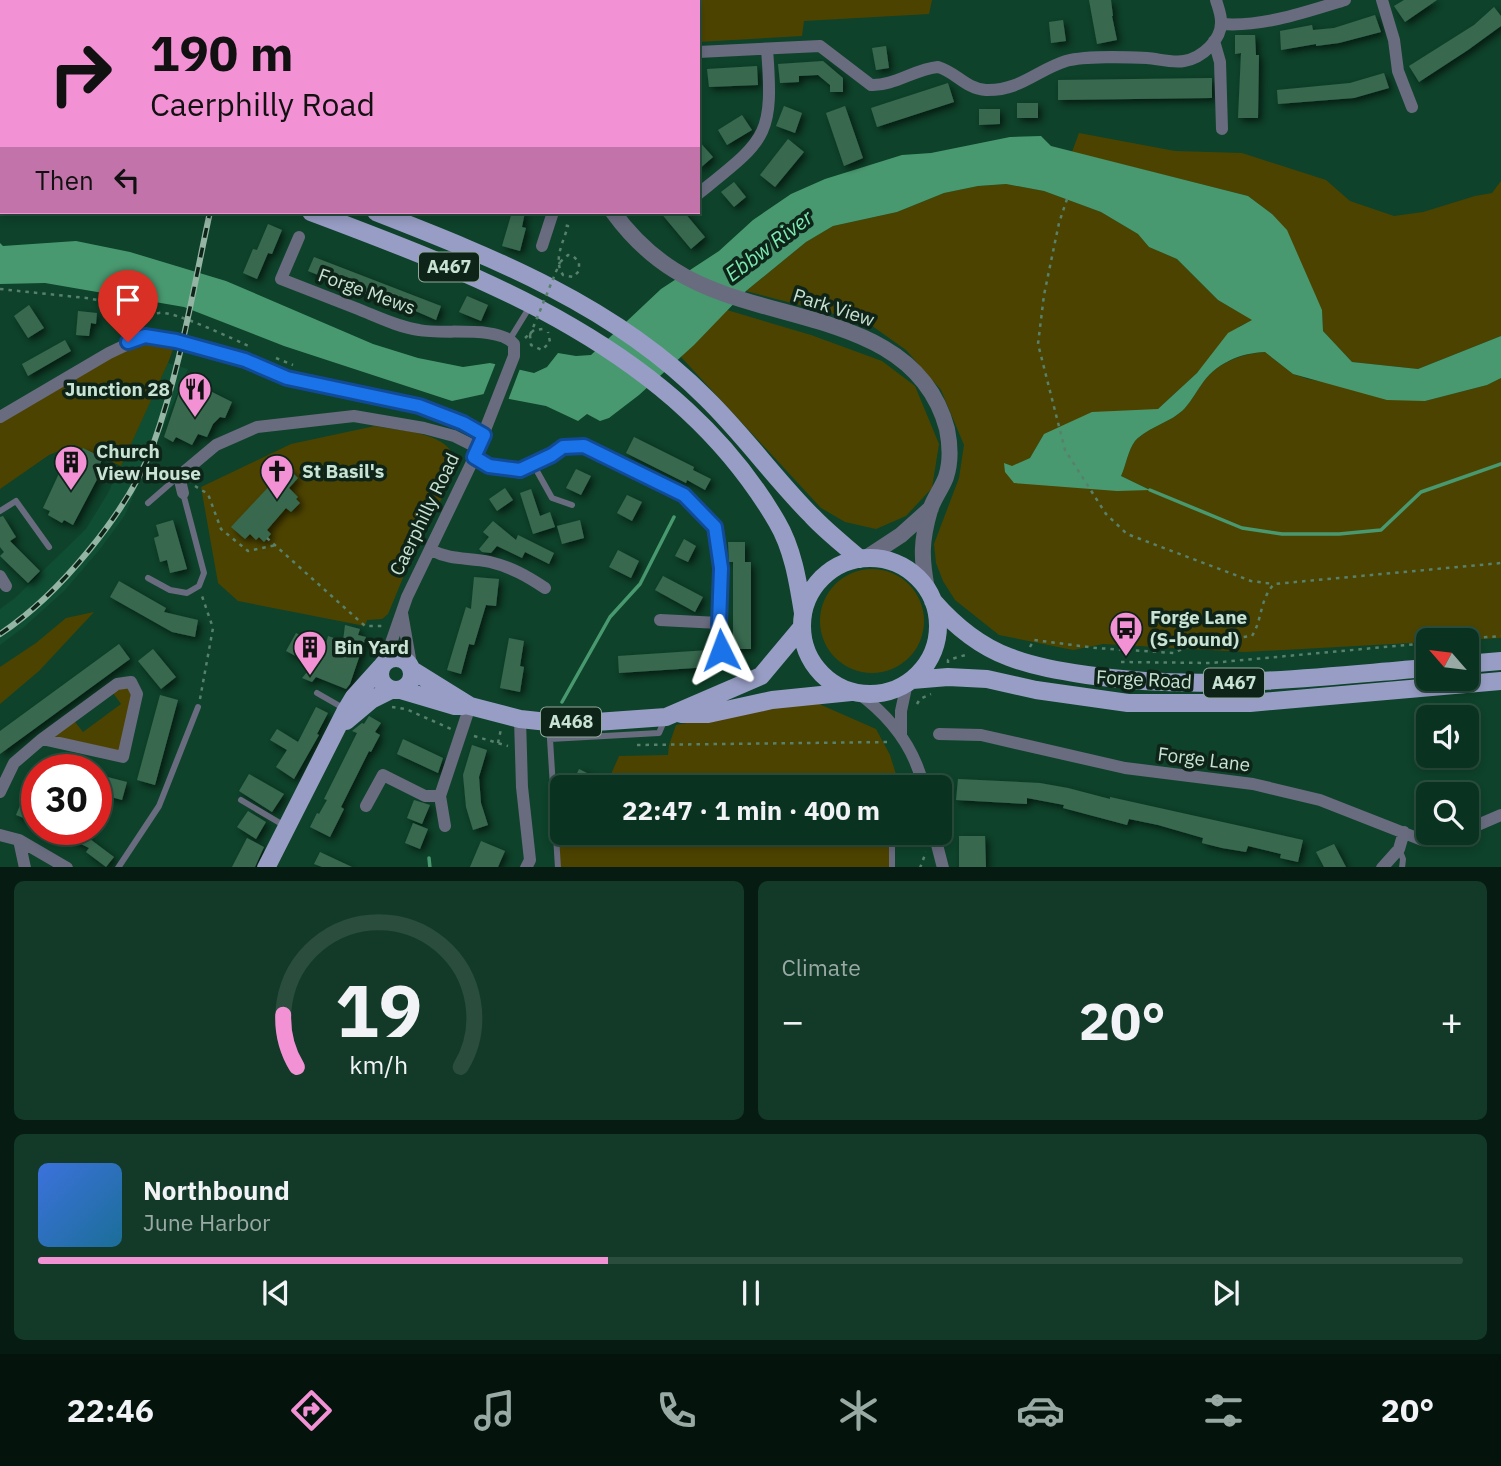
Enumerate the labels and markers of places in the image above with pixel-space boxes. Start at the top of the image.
pin [98,270,158,342]
restaurant icon: Junction 28 [176,370,214,419]
place label: Junction 28 [65,377,170,401]
place label: Church View House [96,439,201,485]
building icon: Church View House [52,443,90,492]
church icon: St Basil's [258,452,296,501]
place label: St Basil's [302,459,384,483]
place label: Forge Lane (S-bound) [1150,605,1247,651]
bus stop icon: Forge Lane (S-bound) [1107,609,1145,658]
building icon: Bin Yard [291,628,329,677]
place label: Bin Yard [334,635,409,659]

